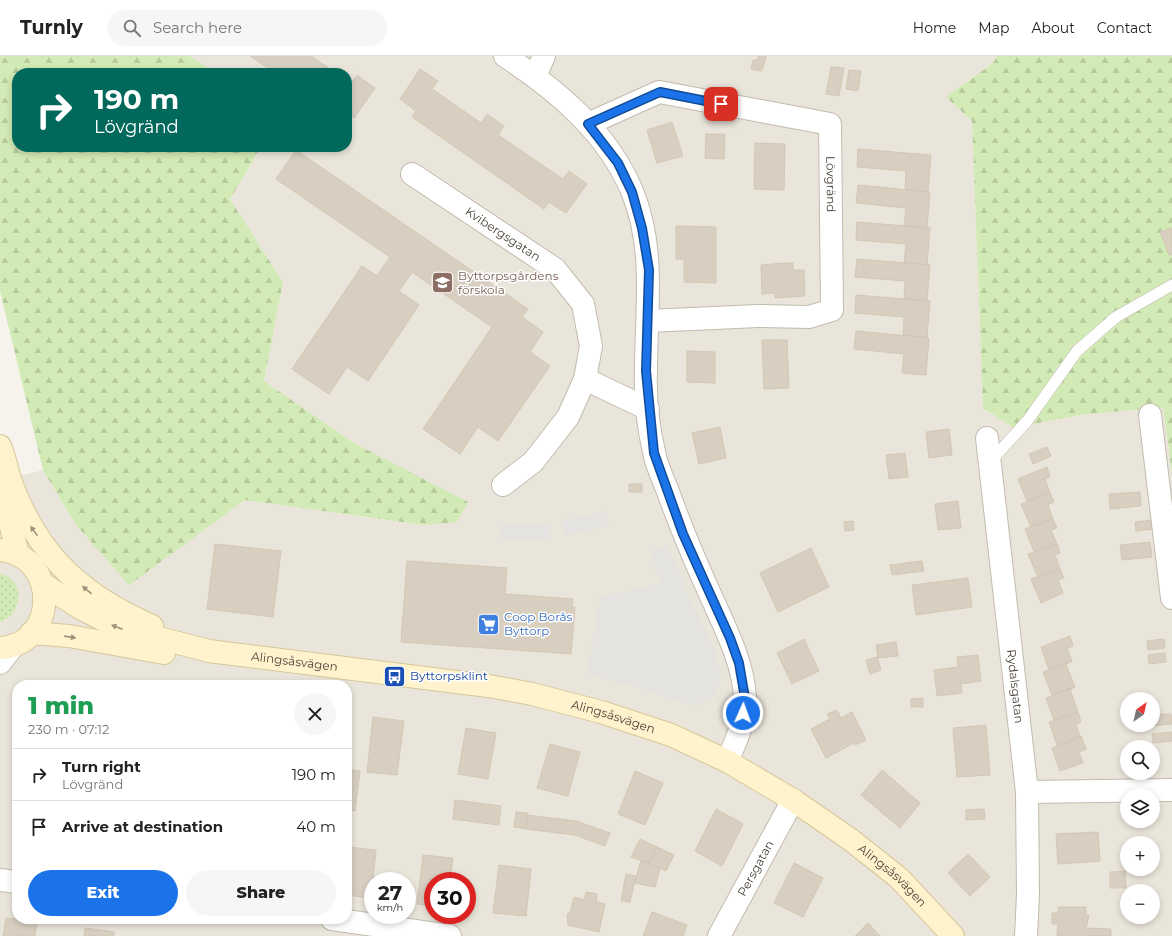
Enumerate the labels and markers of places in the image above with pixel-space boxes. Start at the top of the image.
pin [704,87,738,121]
place label: Byttorpsgårdens förskola [458,268,559,297]
school or university icon: Byttorpsgårdens förskola [429,270,455,296]
place label: Coop Borås Byttorp [504,609,573,638]
supermarket icon: Coop Borås Byttorp [475,611,501,637]
bus stop icon: Byttorpsklint [381,663,407,689]
place label: Byttorpsklint [410,668,488,683]

